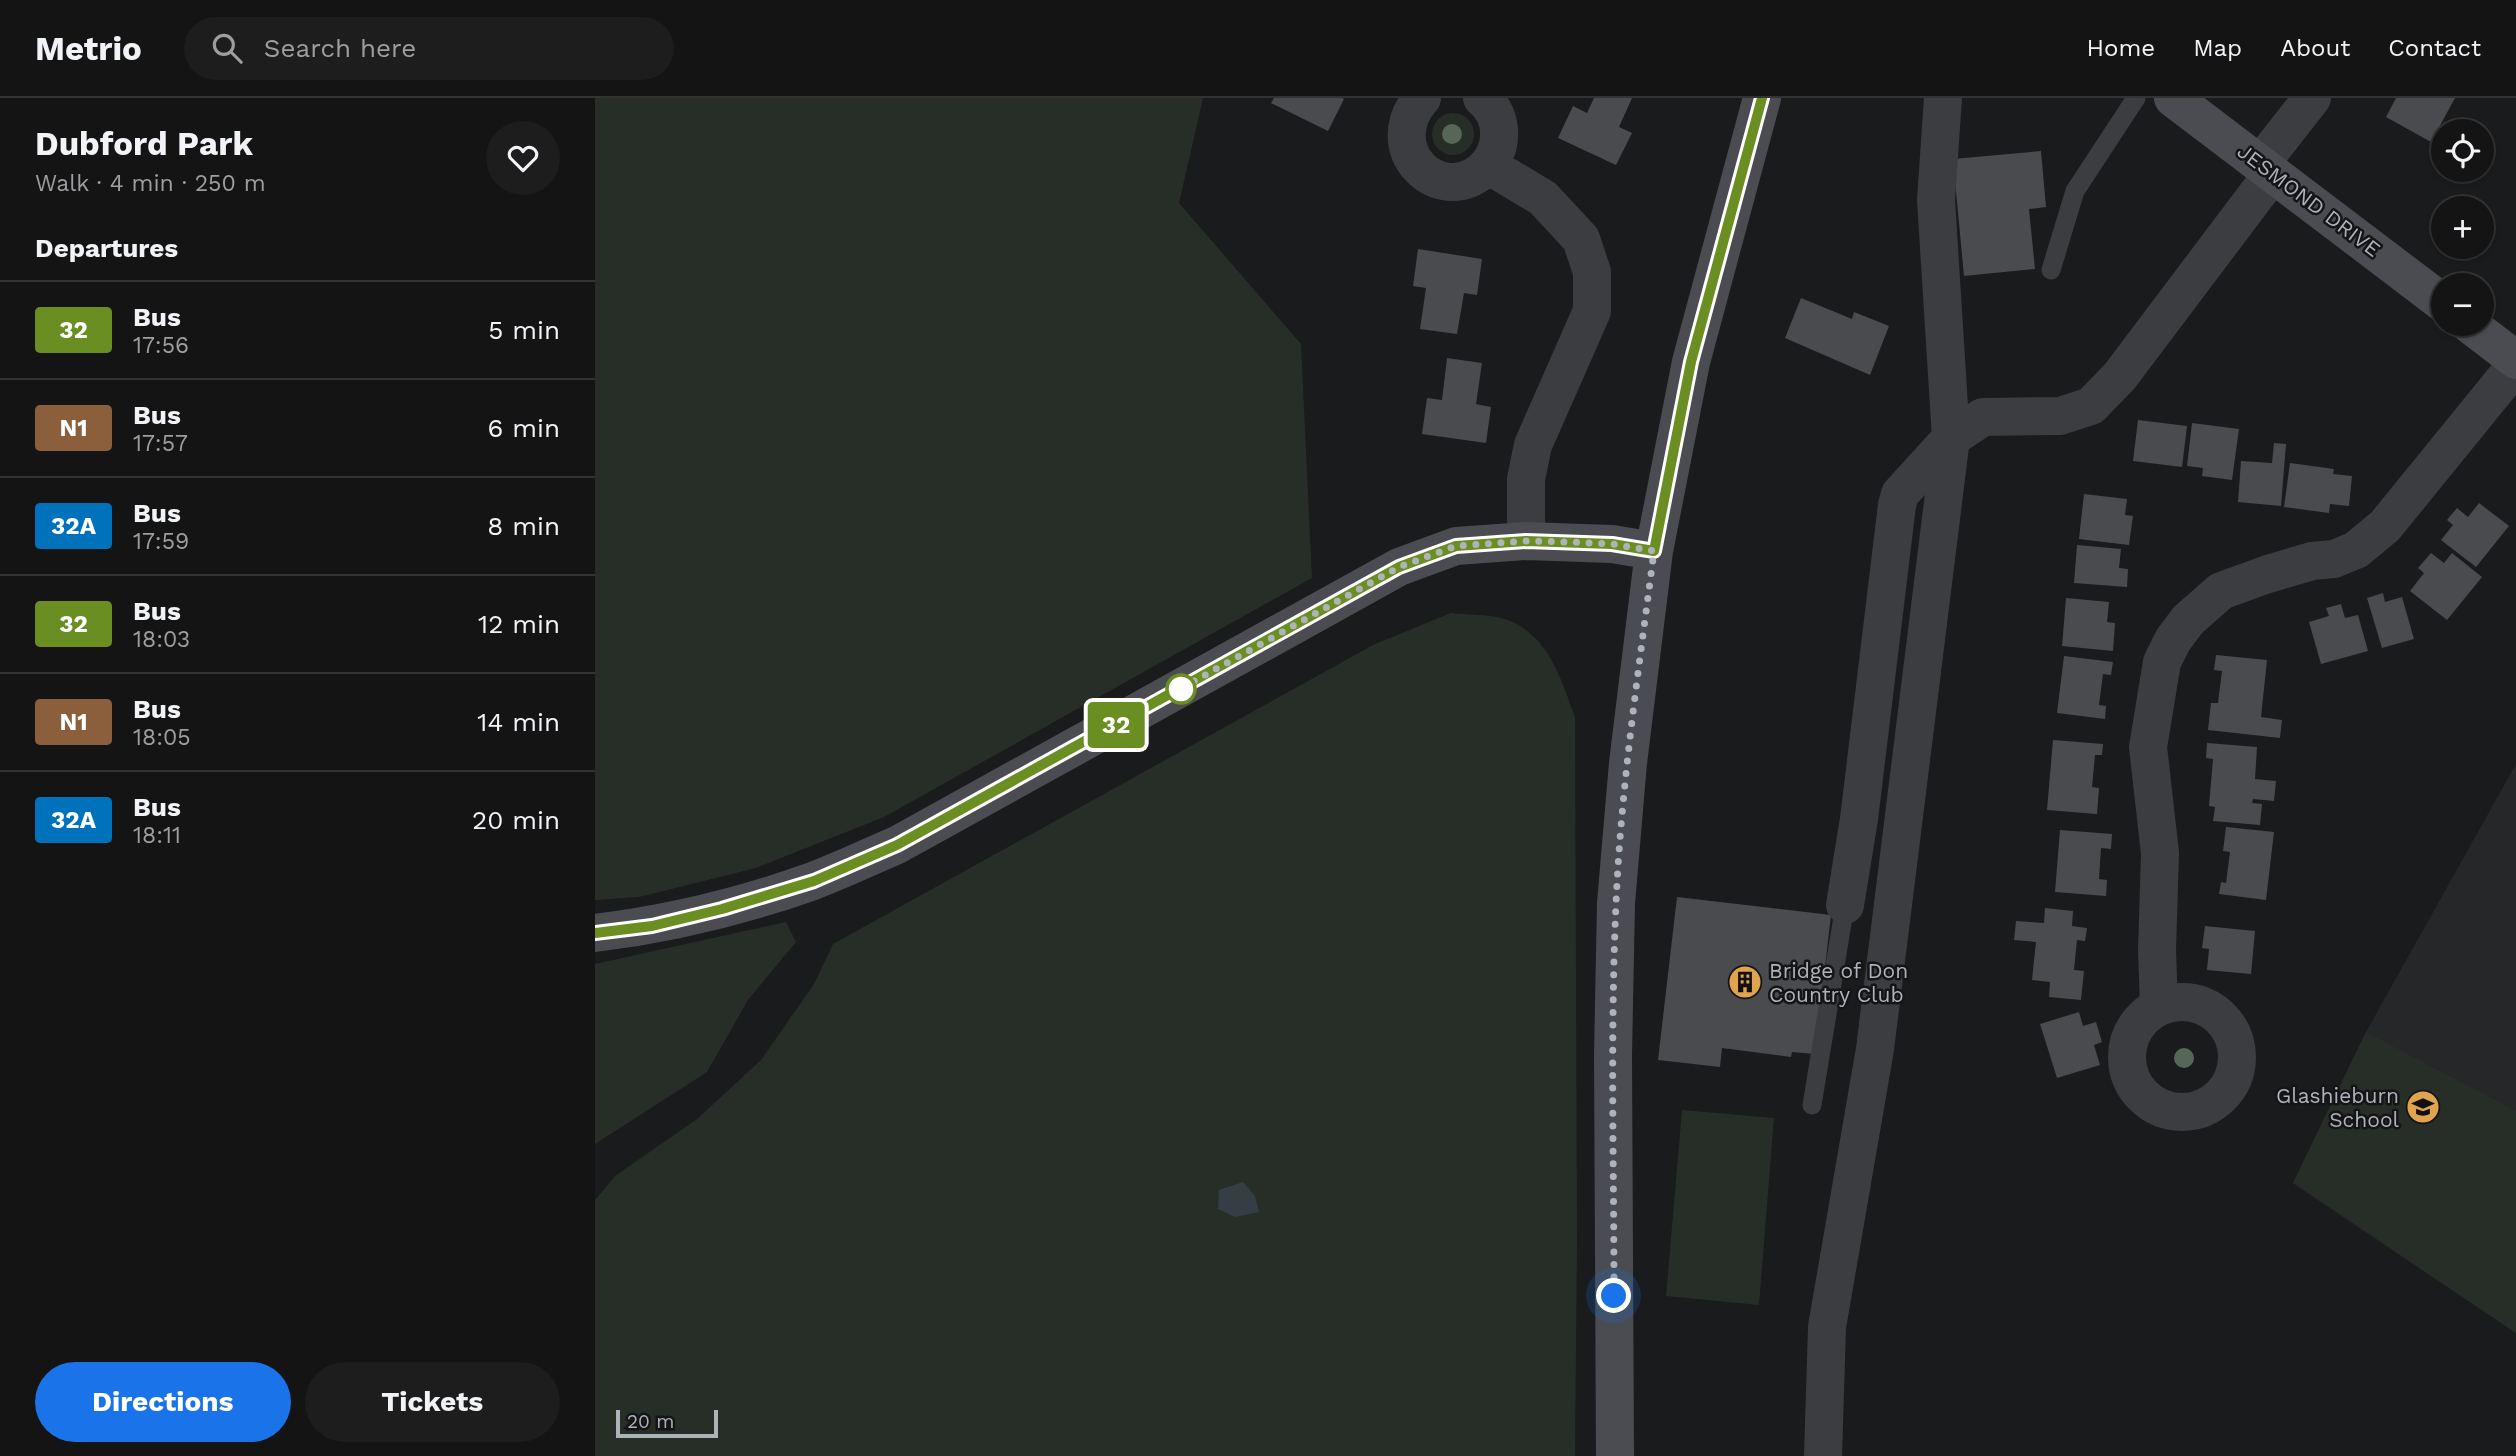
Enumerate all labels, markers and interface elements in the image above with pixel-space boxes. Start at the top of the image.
search box [184,17,674,80]
text: Metrio [35,29,142,68]
icon: search [208,29,246,67]
text: Search here [264,33,416,63]
text: Home [2087,34,2155,62]
text: Map [2193,34,2242,62]
text: About [2280,34,2350,62]
text: Contact [2388,34,2481,62]
map controls [2431,119,2494,336]
button: locate [2431,119,2494,182]
button: heart [486,121,560,195]
text: Dubford Park [35,124,253,163]
street label: JESMOND DRIVE [2233,138,2385,262]
text: Walk · 4 min · 250 m [35,170,266,197]
button: + [2431,196,2494,259]
text: Departures [35,233,178,263]
button: − [2431,273,2494,336]
text: Bus [133,302,181,332]
text: 5 min [488,315,560,345]
text: 32 [59,316,88,344]
text: 17:56 [133,332,189,359]
text: Bus [133,400,181,430]
text: 6 min [488,413,560,443]
text: N1 [59,414,88,442]
text: 17:57 [133,430,188,457]
text: Bus [133,498,181,528]
text: 8 min [487,511,560,541]
text: 32A [51,512,96,540]
text: 17:59 [133,528,189,555]
text: Bus [133,596,181,626]
text: 12 min [478,609,560,639]
text: 32 [59,610,88,638]
text: 18:03 [133,626,190,653]
unlabelled marker [1166,674,1196,704]
text: Bus [133,694,181,724]
line badge: 32 [1085,702,1147,748]
text: 14 min [477,707,560,737]
text: N1 [59,708,88,736]
text: 32 [1102,711,1130,739]
text: 18:05 [133,724,191,751]
text: Bus [133,792,181,822]
text: 20 min [472,805,560,835]
text: 32A [51,806,96,834]
text: 18:11 [133,822,181,849]
place label: Bridge of Don Country Club [1769,958,1908,1007]
building icon: Bridge of Don Country Club [1726,963,1764,1001]
place label: Glashieburn School [2276,1083,2400,1132]
school or university icon: Glashieburn School [2404,1088,2442,1126]
your location [1596,1278,1631,1313]
button: Directions [35,1362,291,1442]
button: Tickets [305,1362,560,1442]
scale bar [616,1407,717,1439]
text: 20 m [627,1410,674,1433]

